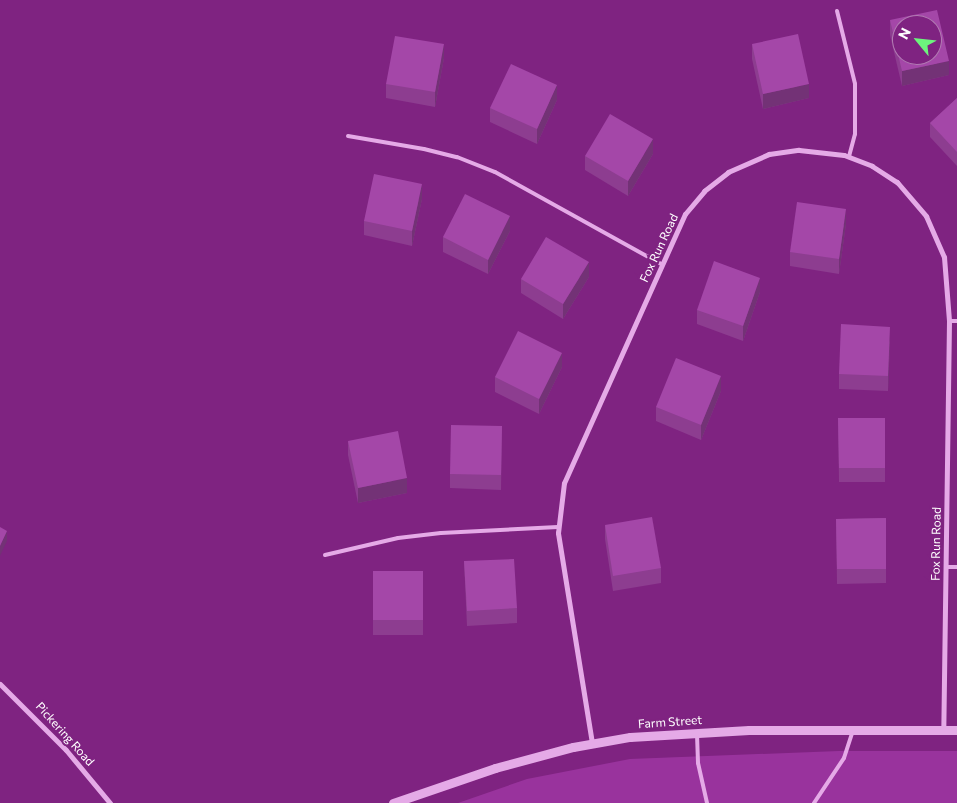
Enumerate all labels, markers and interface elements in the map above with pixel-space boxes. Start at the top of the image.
north arrow [892,15,942,65]
text: N [894,25,914,42]
street label: Fox Run Road [637,211,681,285]
street label: Fox Run Road [928,507,944,581]
street label: Pickering Road [33,699,97,769]
street label: Farm Street [637,713,703,731]

